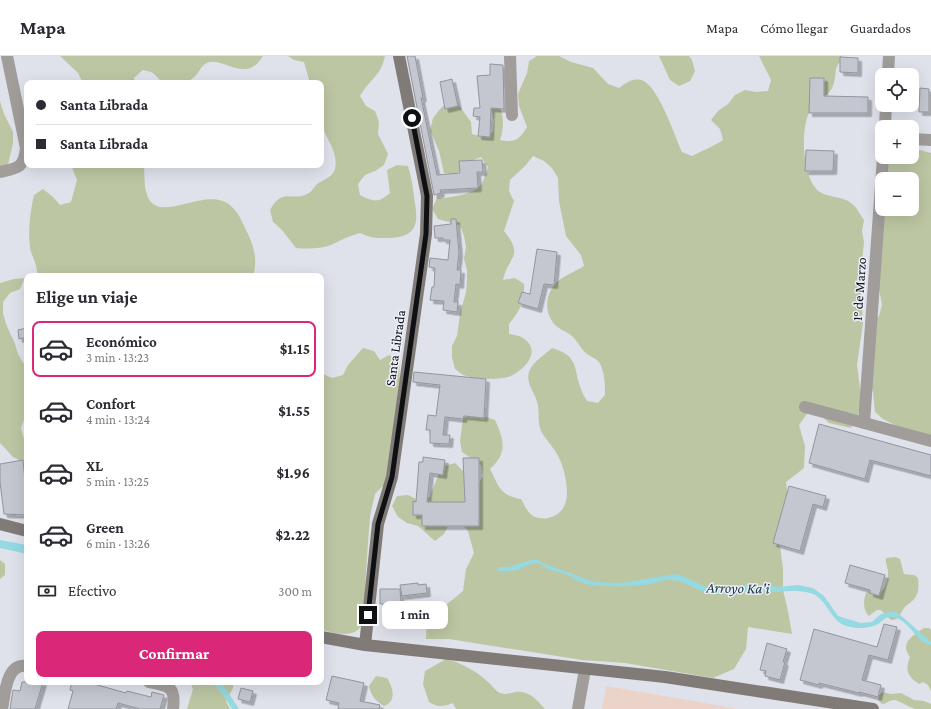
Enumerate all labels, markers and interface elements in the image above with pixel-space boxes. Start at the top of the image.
text: Mapa [20,17,66,38]
text: Mapa [706,20,738,36]
text: Cómo llegar [760,20,828,36]
text: Guardados [850,20,911,36]
map controls [875,68,919,216]
button: locate [875,68,919,112]
text: Santa Librada [60,97,148,113]
route start [403,109,421,127]
button: + [875,120,919,164]
text: Santa Librada [60,136,148,152]
button: − [875,172,919,216]
street label: 1° de Marzo [849,257,869,321]
text: Elige un viaje [36,287,138,307]
street label: Santa Librada [382,308,408,387]
icon: car [38,331,74,367]
text: Económico [86,334,157,350]
text: $1.15 [280,341,310,357]
text: 3 min · 13:23 [86,350,149,365]
icon: car [38,393,74,429]
text: Confort [86,396,135,412]
text: $1.55 [278,403,310,419]
text: 4 min · 13:24 [86,412,150,427]
icon: car [38,455,74,491]
text: XL [86,458,103,474]
text: $1.96 [276,465,310,481]
text: 5 min · 13:25 [86,474,149,489]
icon: car [38,517,74,553]
text: Green [86,520,124,536]
text: $2.22 [276,527,310,543]
text: 6 min · 13:26 [86,536,150,551]
water label: Arroyo Ka'i [705,579,771,598]
icon: cash [36,580,58,602]
text: Efectivo [68,583,116,599]
text: 300 m [278,584,312,599]
callout: 1 min [382,601,448,629]
route end [359,606,377,624]
text: 1 min [400,607,430,622]
button: Confirmar [36,631,312,677]

